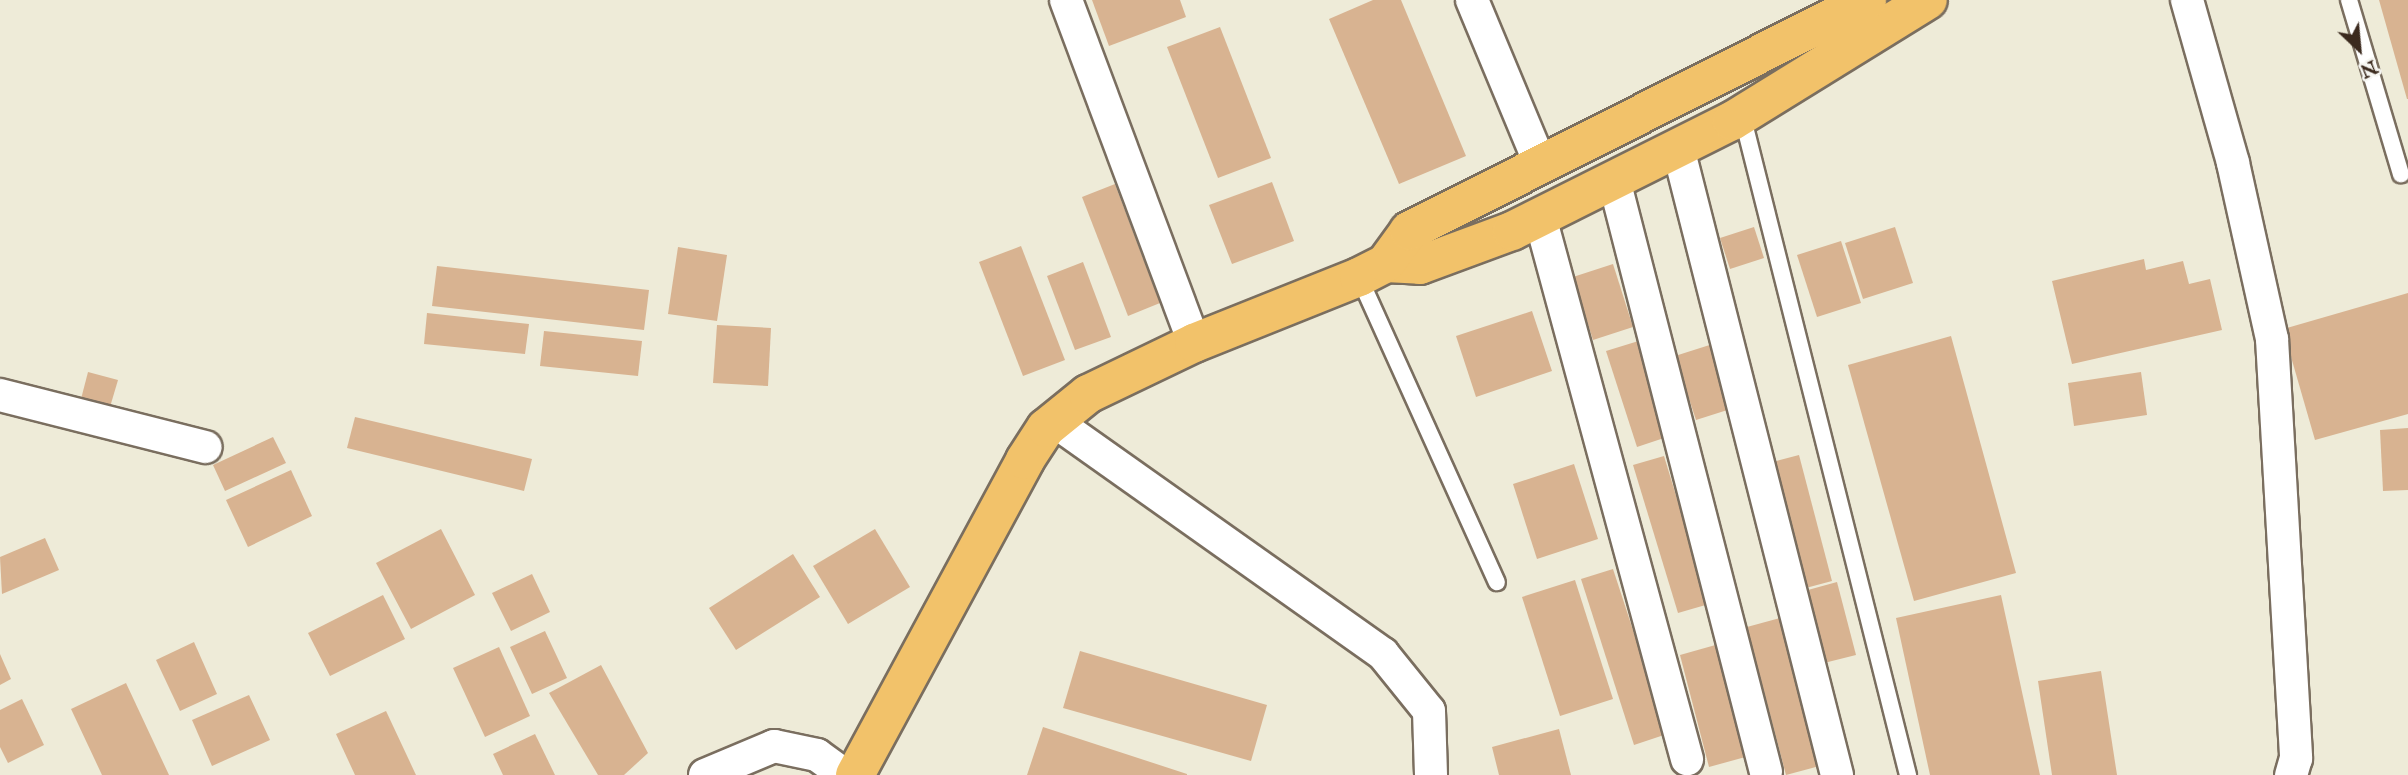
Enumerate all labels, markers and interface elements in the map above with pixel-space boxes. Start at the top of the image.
north arrow [2324,14,2394,84]
text: N [2356,53,2381,82]

